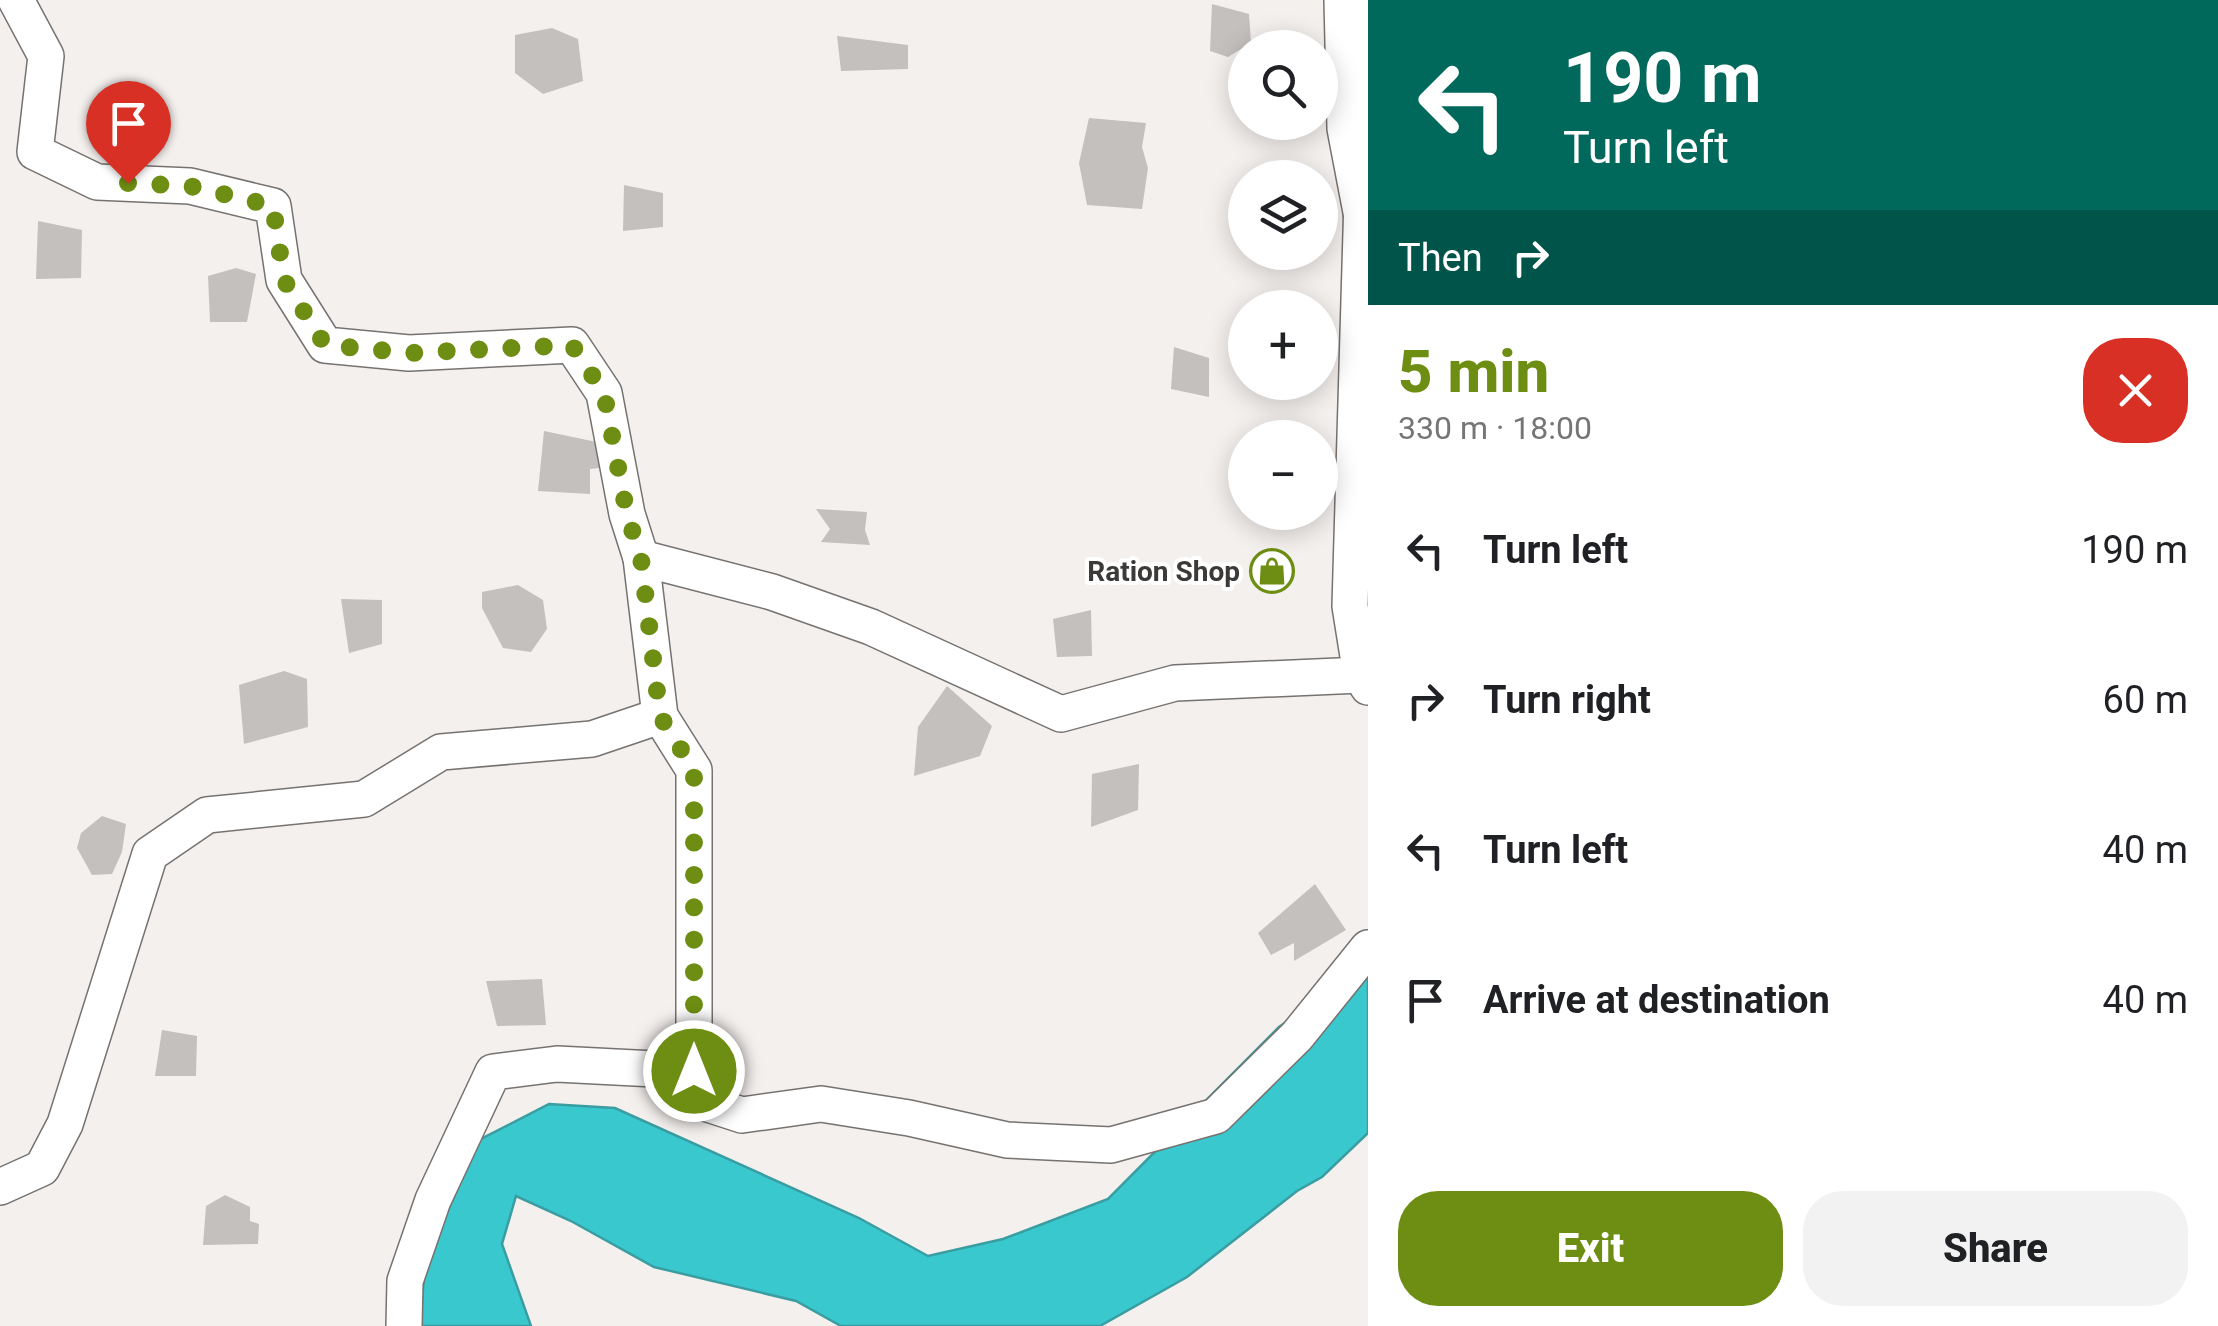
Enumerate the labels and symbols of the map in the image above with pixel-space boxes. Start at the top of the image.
pin [86,81,171,184]
shop icon: Ration Shop [1249,548,1295,594]
place label: Ration Shop [1087,555,1240,588]
position arrow [642,1019,746,1123]

